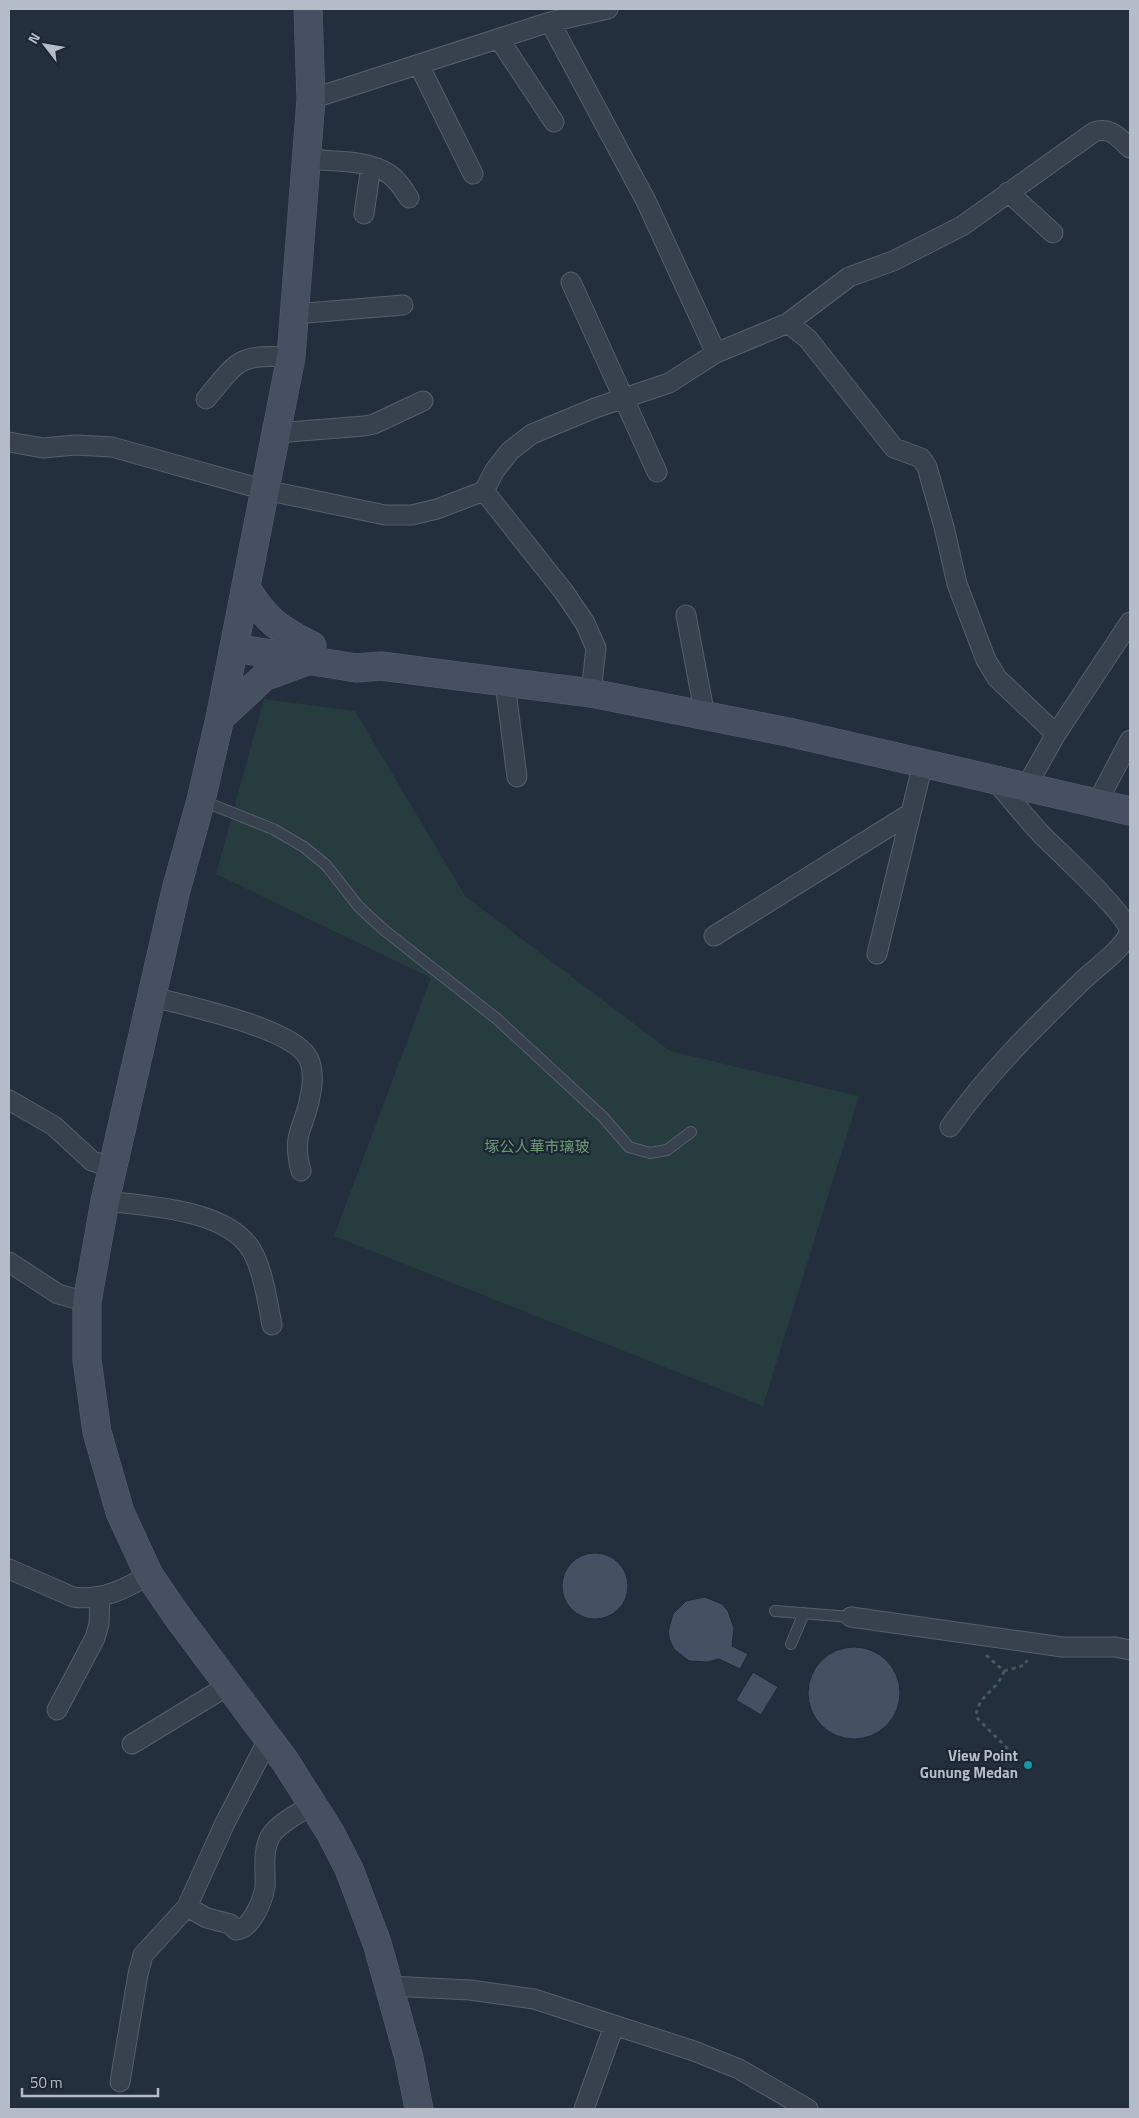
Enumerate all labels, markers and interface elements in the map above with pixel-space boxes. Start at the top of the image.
north arrow [20,20,70,70]
text: N [22,28,45,48]
park label: 塚公人華市璃玻 [484,1135,590,1158]
place label: View Point Gunung Medan [920,1744,1019,1784]
marker: View Point Gunung Medan [1022,1759,1034,1771]
scale bar [22,2066,159,2098]
text: 50 m [30,2071,63,2094]

